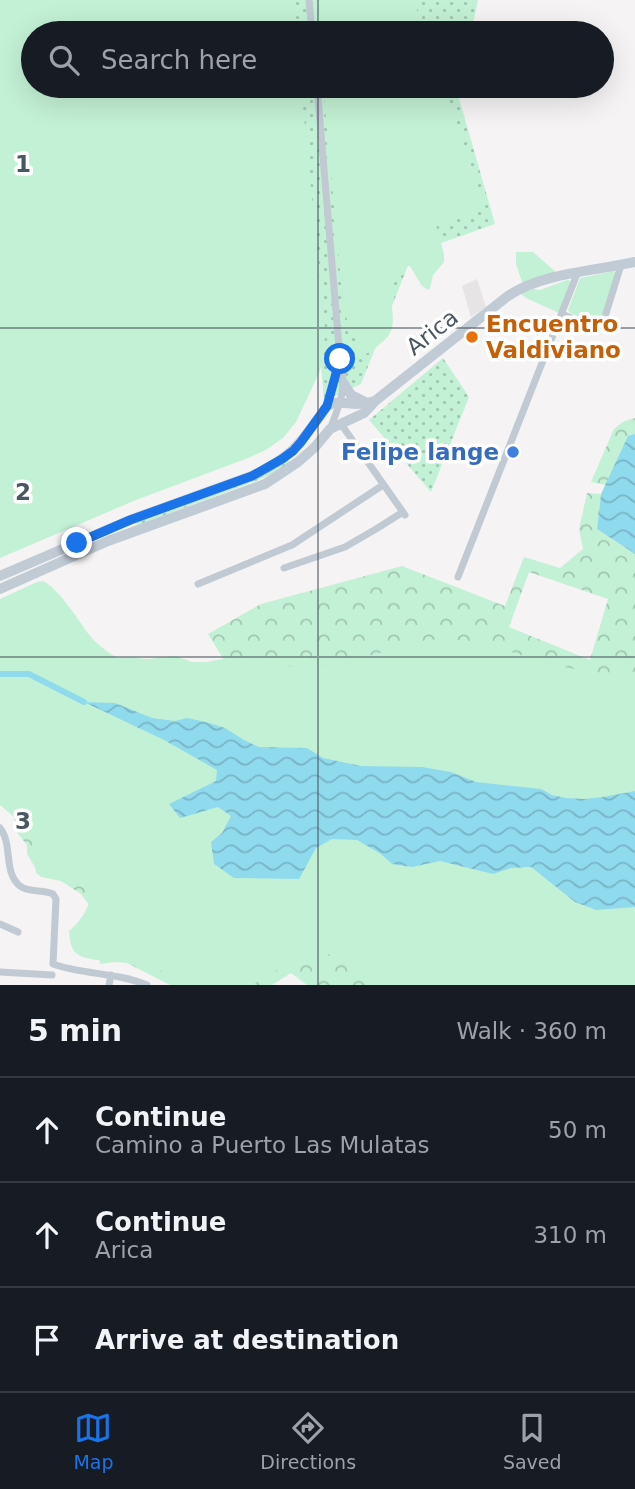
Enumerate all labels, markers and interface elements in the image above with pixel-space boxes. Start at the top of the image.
search box [21,21,614,98]
icon: search [45,41,83,79]
text: Search here [101,45,257,75]
text: 1 [15,151,31,177]
street label: Arica [401,304,463,360]
place label: Encuentro Valdiviano [486,311,621,363]
marker: Encuentro Valdiviano [464,329,480,345]
route start [324,343,355,374]
place label: Felipe lange [341,439,499,465]
marker: Felipe lange [505,444,521,460]
text: 2 [15,479,31,505]
route end [61,527,92,558]
text: 3 [15,808,31,834]
text: 5 min [28,1013,122,1048]
text: Walk · 360 m [456,1018,607,1044]
text: Continue [95,1102,226,1132]
icon: ahead [28,1111,66,1149]
text: 50 m [548,1117,607,1143]
text: Camino a Puerto Las Mulatas [95,1132,430,1158]
text: Continue [95,1207,226,1237]
icon: ahead [28,1216,66,1254]
text: 310 m [533,1222,607,1248]
text: Arica [95,1237,153,1263]
icon: arrive [28,1321,66,1359]
text: Arrive at destination [95,1325,399,1355]
tab: Map [73,1409,114,1473]
tab: Directions [260,1409,356,1473]
tab: Saved [503,1409,562,1473]

